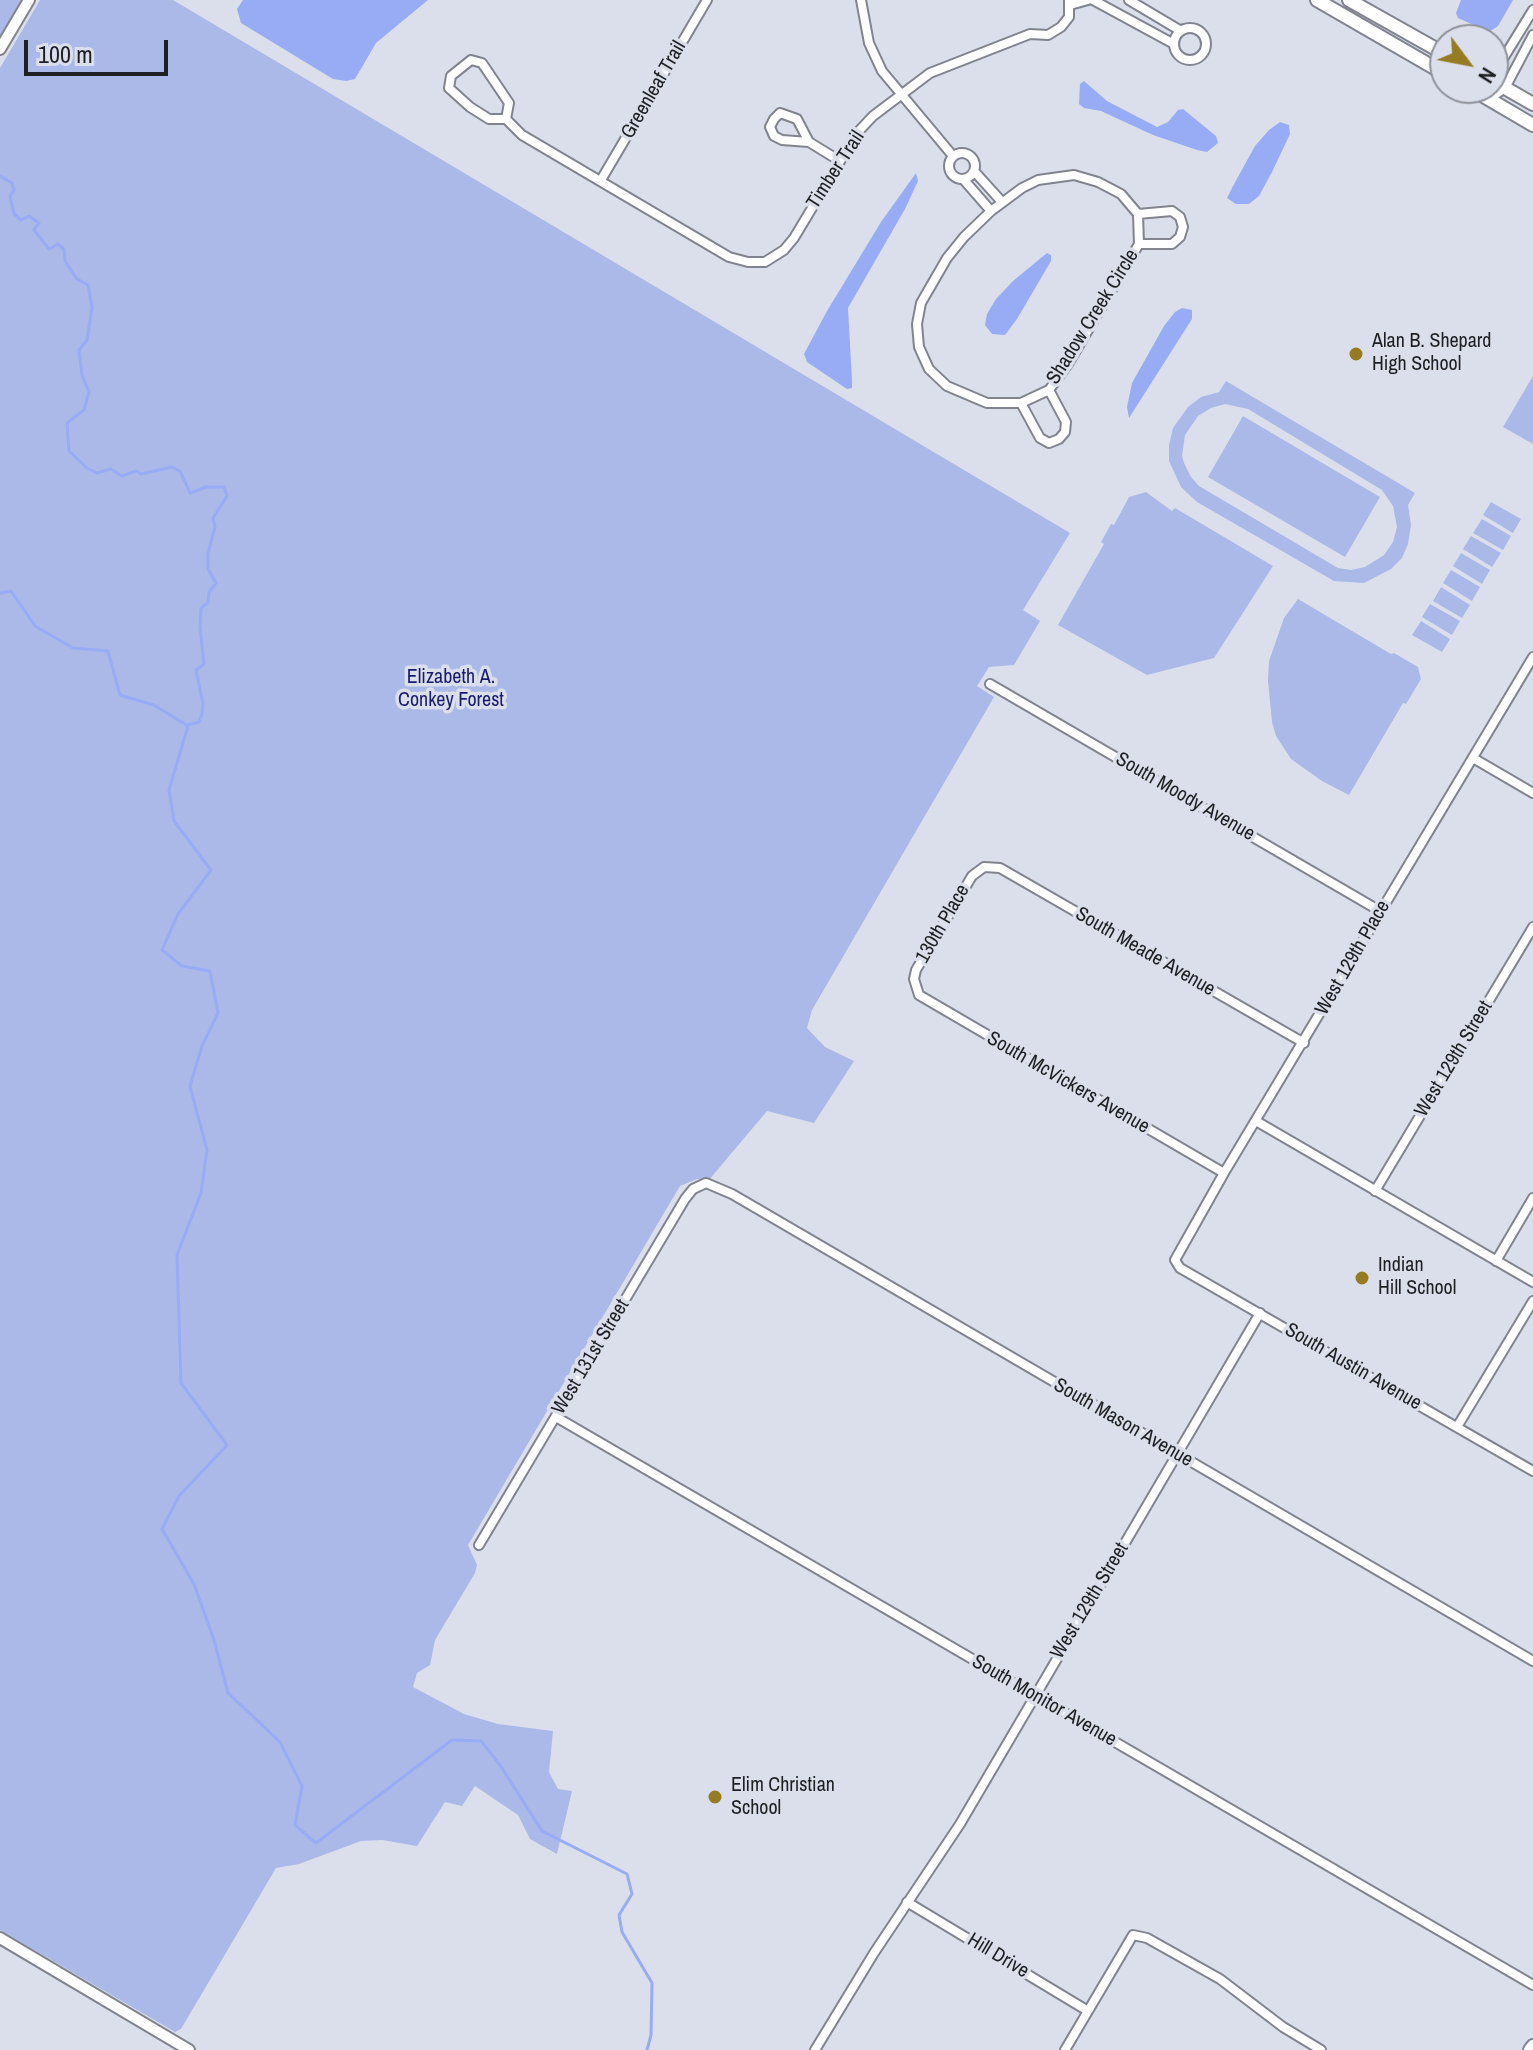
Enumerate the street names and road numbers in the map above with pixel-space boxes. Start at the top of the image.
street label: Greenleaf Trail [616,37,692,143]
street label: Timber Trail [802,126,870,214]
street label: Shadow Creek Circle [1042,245,1144,389]
street label: South Moody Avenue [1111,747,1259,847]
street label: 130th Place [911,880,975,968]
street label: West 129th Place [1311,896,1395,1020]
street label: South Meade Avenue [1071,902,1219,1002]
street label: West 129th Street [1410,997,1498,1121]
street label: South McVickers Avenue [983,1027,1153,1139]
street label: West 131st Street [547,1295,635,1419]
street label: South Austin Avenue [1280,1318,1426,1416]
street label: South Mason Avenue [1049,1373,1197,1473]
street label: West 129th Street [1046,1539,1134,1663]
street label: South Monitor Avenue [967,1650,1121,1752]
street label: Hill Drive [963,1928,1033,1984]

